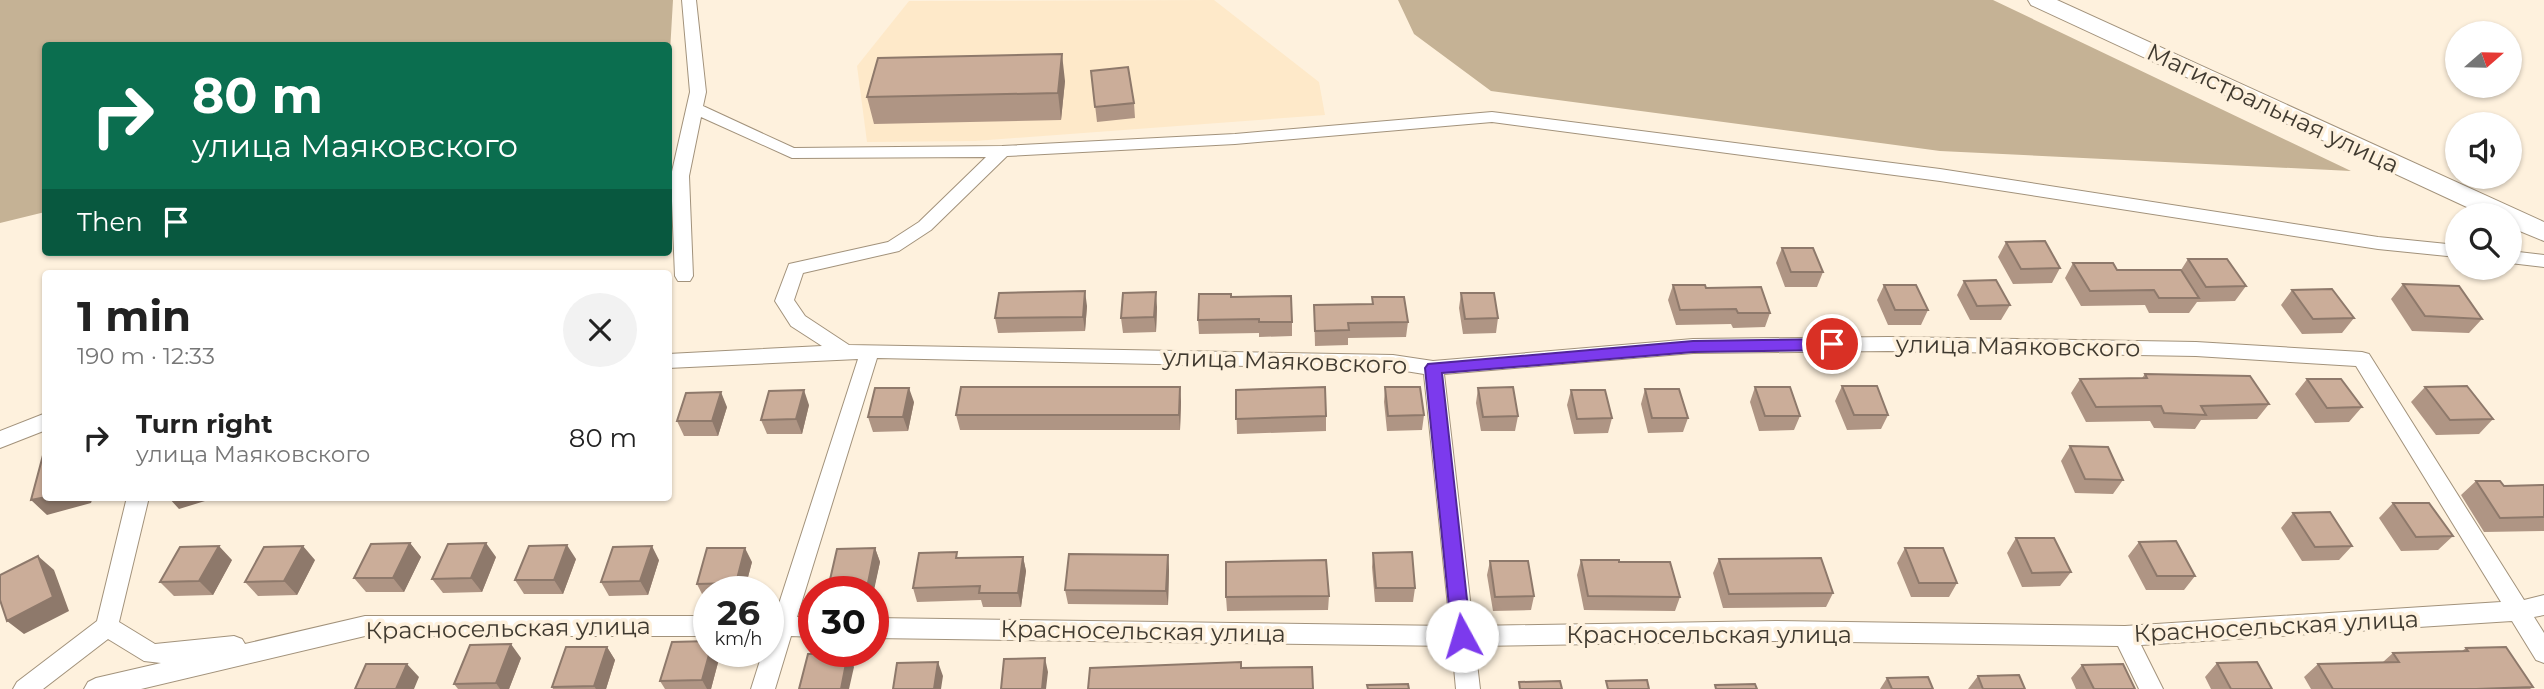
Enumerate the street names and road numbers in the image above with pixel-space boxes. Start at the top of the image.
street label: Магистральная улица [2142,37,2404,179]
street label: улица Маяковского [1894,329,2141,363]
street label: улица Маяковского [1161,342,1408,380]
street label: Красносельская улица [2133,604,2419,648]
street label: Красносельская улица [365,611,651,645]
street label: Красносельская улица [1000,614,1286,648]
street label: Красносельская улица [1566,620,1852,649]

